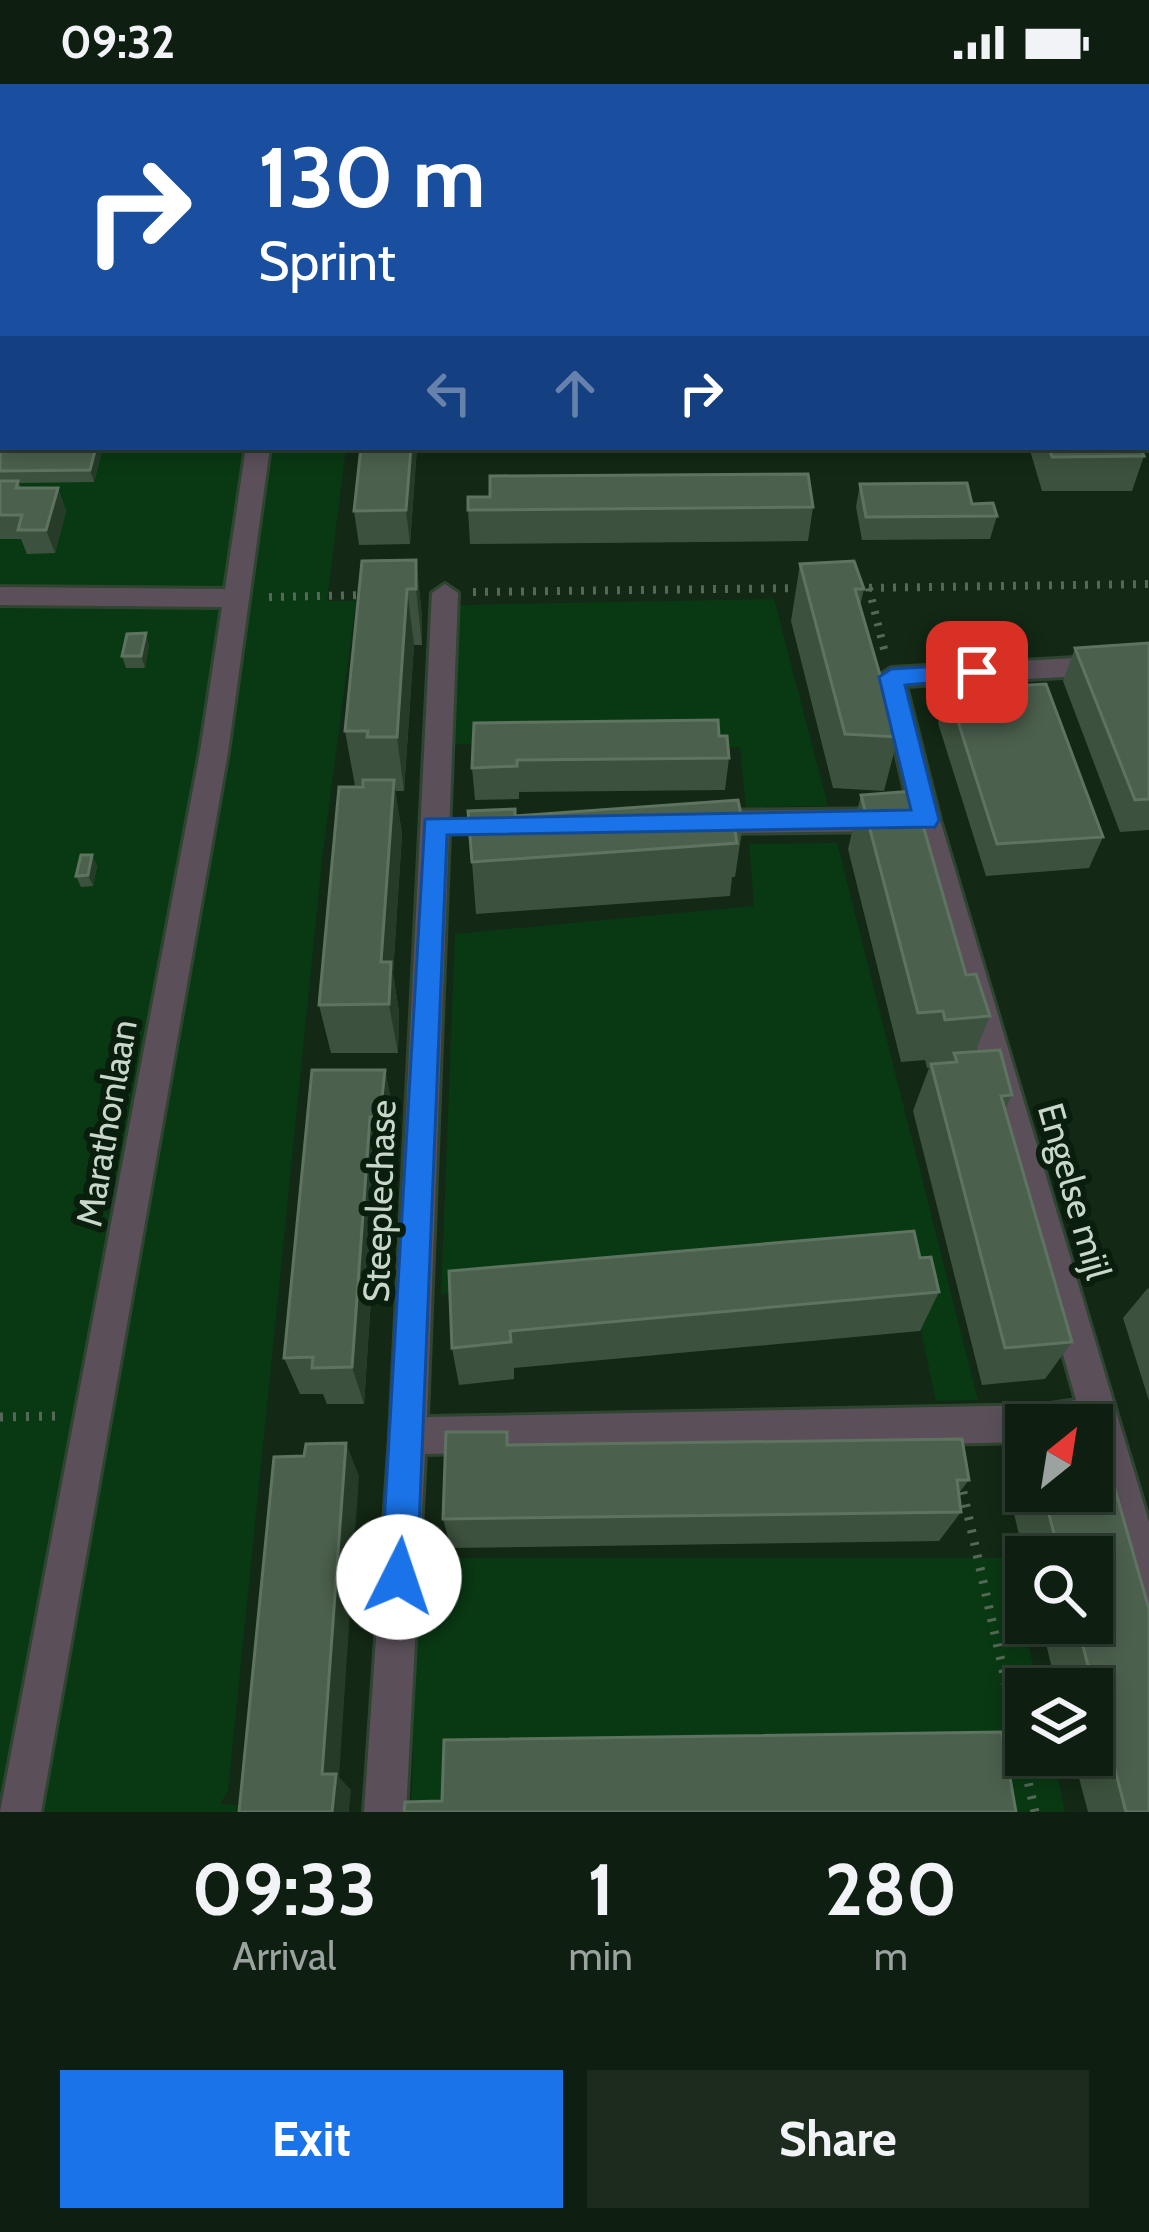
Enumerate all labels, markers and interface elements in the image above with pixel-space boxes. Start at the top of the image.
text: 09:32 [60,15,175,69]
text: 130 m [258,126,485,228]
icon: right [60,132,216,288]
text: Sprint [258,228,396,294]
icon: left [416,360,482,426]
icon: ahead [542,360,608,426]
icon: right [668,360,734,426]
pin [926,621,1028,723]
icon: arrive [944,639,1010,705]
street label: Marathonlaan [66,1016,146,1230]
street label: Engelse mijl [1029,1098,1121,1285]
street label: Steeplechase [353,1099,405,1303]
north arrow [1005,1404,1113,1512]
map controls [1005,1404,1113,1776]
position arrow [336,1514,462,1640]
button: search [1005,1536,1113,1644]
button: layers [1005,1668,1113,1776]
text: 09:33 [192,1846,377,1933]
text: 1 [587,1846,614,1933]
text: 280 [825,1846,957,1933]
text: Arrival [232,1932,336,1980]
text: min [569,1932,633,1980]
text: m [874,1932,908,1980]
button: Exit [60,2070,563,2208]
button: Share [587,2070,1089,2208]

